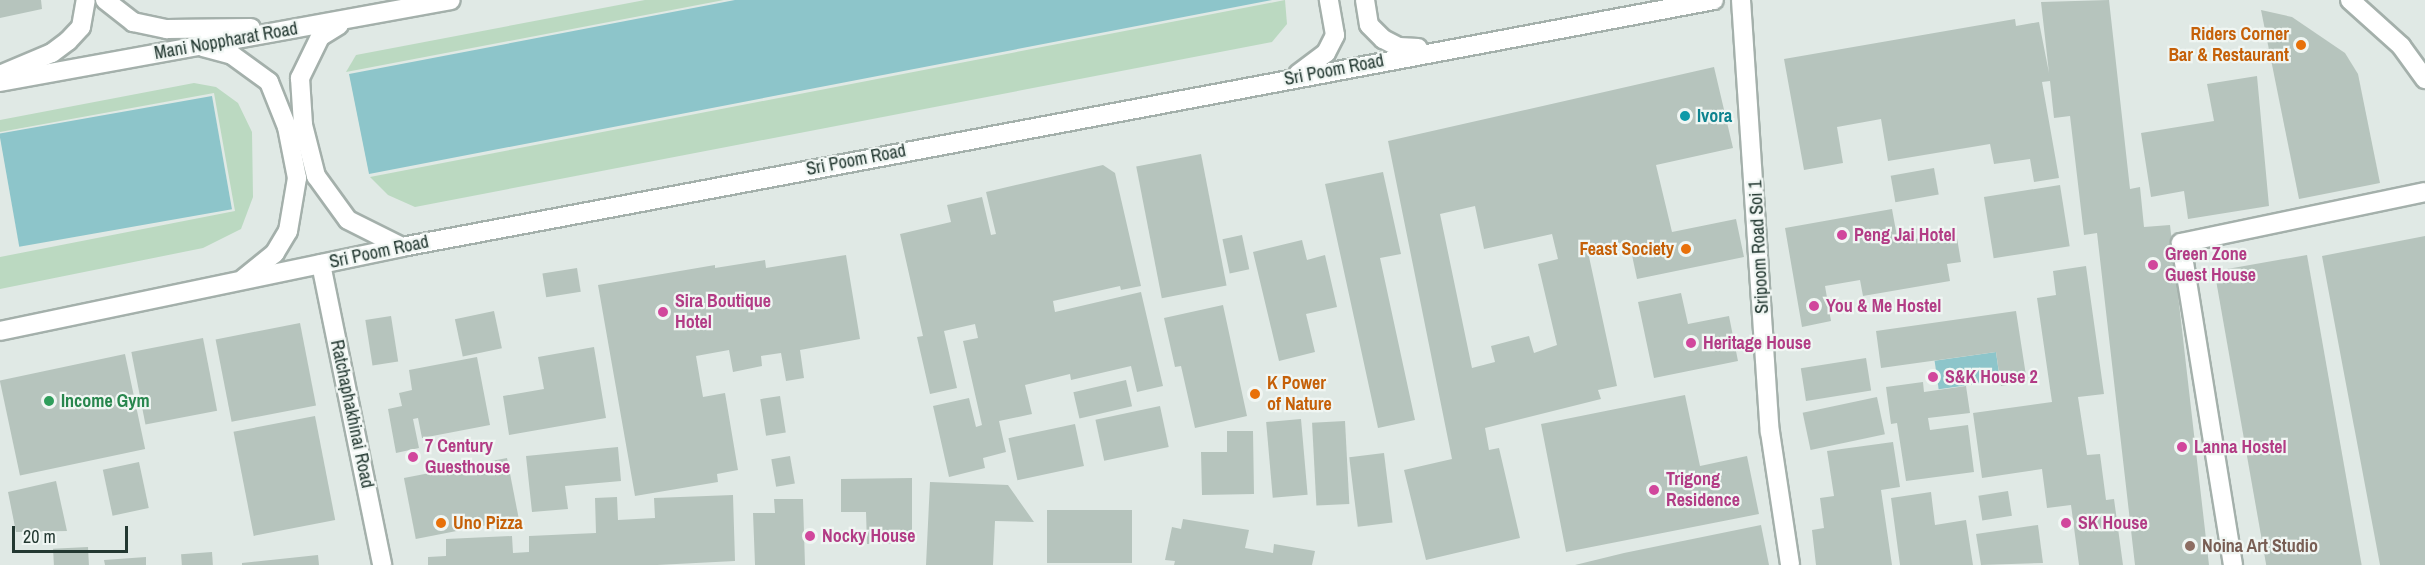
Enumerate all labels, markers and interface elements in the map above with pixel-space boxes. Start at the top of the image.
street label: Mani Noppharat Road [153,18,299,64]
place label: Riders Corner Bar & Restaurant [2168,24,2289,66]
marker: Riders Corner Bar & Restaurant [2294,38,2308,52]
street label: Sri Poom Road [1282,50,1386,90]
place label: Ivora [1697,105,1732,127]
marker: Ivora [1678,109,1692,123]
street label: Sri Poom Road [804,140,908,180]
street label: Sripoom Road Soi 1 [1745,180,1773,314]
place label: Peng Jai Hotel [1854,224,1956,246]
marker: Peng Jai Hotel [1835,228,1849,242]
street label: Sri Poom Road [327,231,431,273]
place label: Feast Society [1580,238,1674,260]
marker: Feast Society [1679,242,1693,256]
place label: Green Zone Guest House [2165,244,2256,286]
marker: Green Zone Guest House [2146,258,2160,272]
place label: Sira Boutique Hotel [675,291,771,334]
place label: You & Me Hostel [1826,295,1941,317]
marker: You & Me Hostel [1807,299,1821,313]
marker: Sira Boutique Hotel [656,305,670,319]
place label: Heritage House [1703,332,1811,354]
marker: Heritage House [1684,336,1698,350]
street label: Ratchaphakhinai Road [326,338,378,490]
place label: S&K House 2 [1945,366,2038,388]
marker: S&K House 2 [1926,370,1940,384]
place label: K Power of Nature [1267,373,1332,416]
marker: K Power of Nature [1248,387,1262,401]
place label: Income Gym [61,390,150,412]
marker: Income Gym [42,394,56,408]
place label: 7 Century Guesthouse [425,436,510,478]
place label: Lanna Hostel [2194,436,2287,458]
marker: Lanna Hostel [2175,440,2189,454]
marker: 7 Century Guesthouse [406,450,420,464]
place label: Trigong Residence [1666,469,1740,512]
marker: Trigong Residence [1647,483,1661,497]
place label: Uno Pizza [453,512,523,534]
place label: SK House [2078,512,2148,534]
scale bar [15,514,130,552]
marker: Uno Pizza [434,516,448,530]
marker: SK House [2059,516,2073,530]
text: 20 m [23,524,56,549]
place label: Nocky House [822,525,916,547]
marker: Nocky House [803,529,817,543]
place label: Noina Art Studio [2202,535,2318,557]
marker: Noina Art Studio [2183,539,2197,553]

